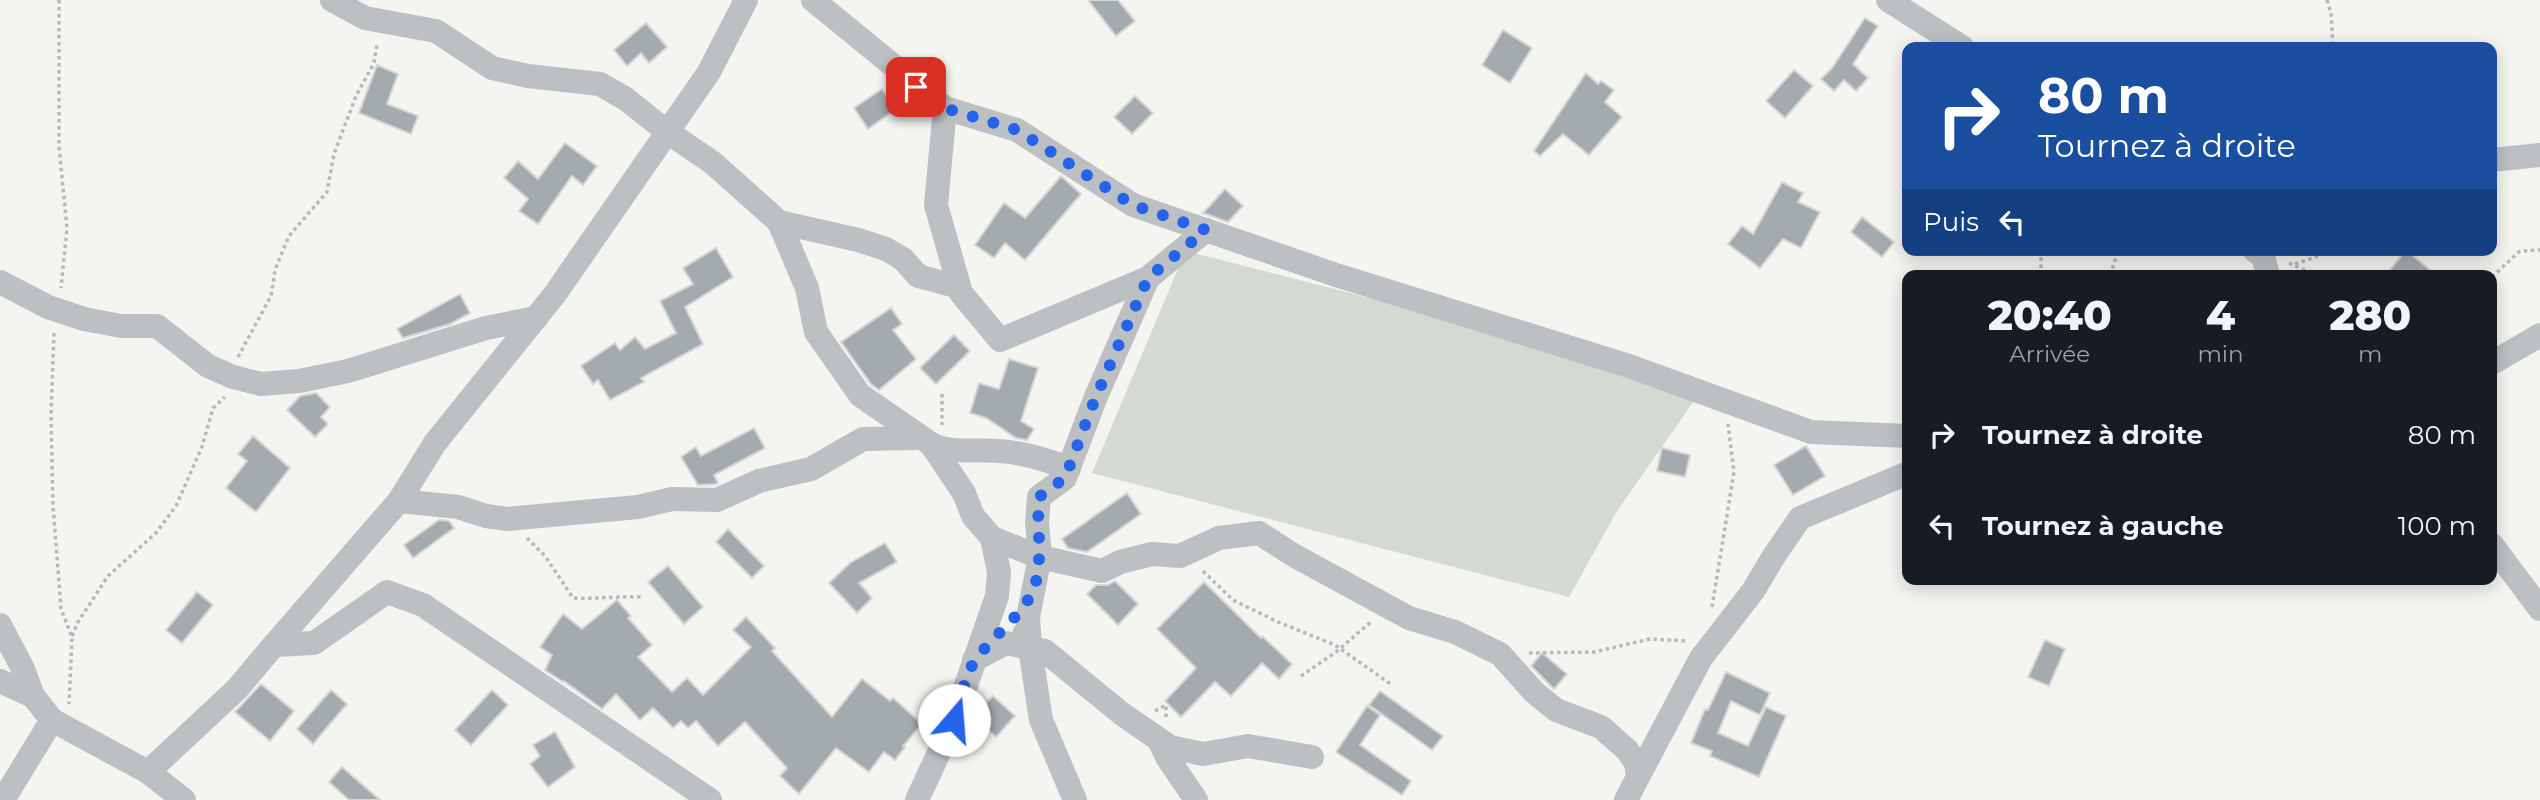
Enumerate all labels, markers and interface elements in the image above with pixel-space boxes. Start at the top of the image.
pin [886,57,946,117]
text: 80 m [2038,66,2169,125]
icon: arrive [897,68,935,106]
icon: right [1923,70,2014,161]
text: Tournez à droite [2038,126,2296,165]
icon: left [1993,203,2031,241]
text: Puis [1923,206,1979,238]
text: 20:40 [1988,289,2112,341]
text: 4 [2206,289,2235,341]
text: 280 [2329,289,2411,341]
text: Arrivée [2009,340,2090,368]
text: min [2197,340,2244,368]
text: m [2358,340,2382,368]
icon: right [1923,416,1961,454]
text: Tournez à droite [1982,419,2203,451]
text: 80 m [2408,419,2476,451]
icon: left [1923,507,1961,545]
text: Tournez à gauche [1982,510,2224,542]
text: 100 m [2398,510,2476,542]
position arrow [917,683,991,757]

